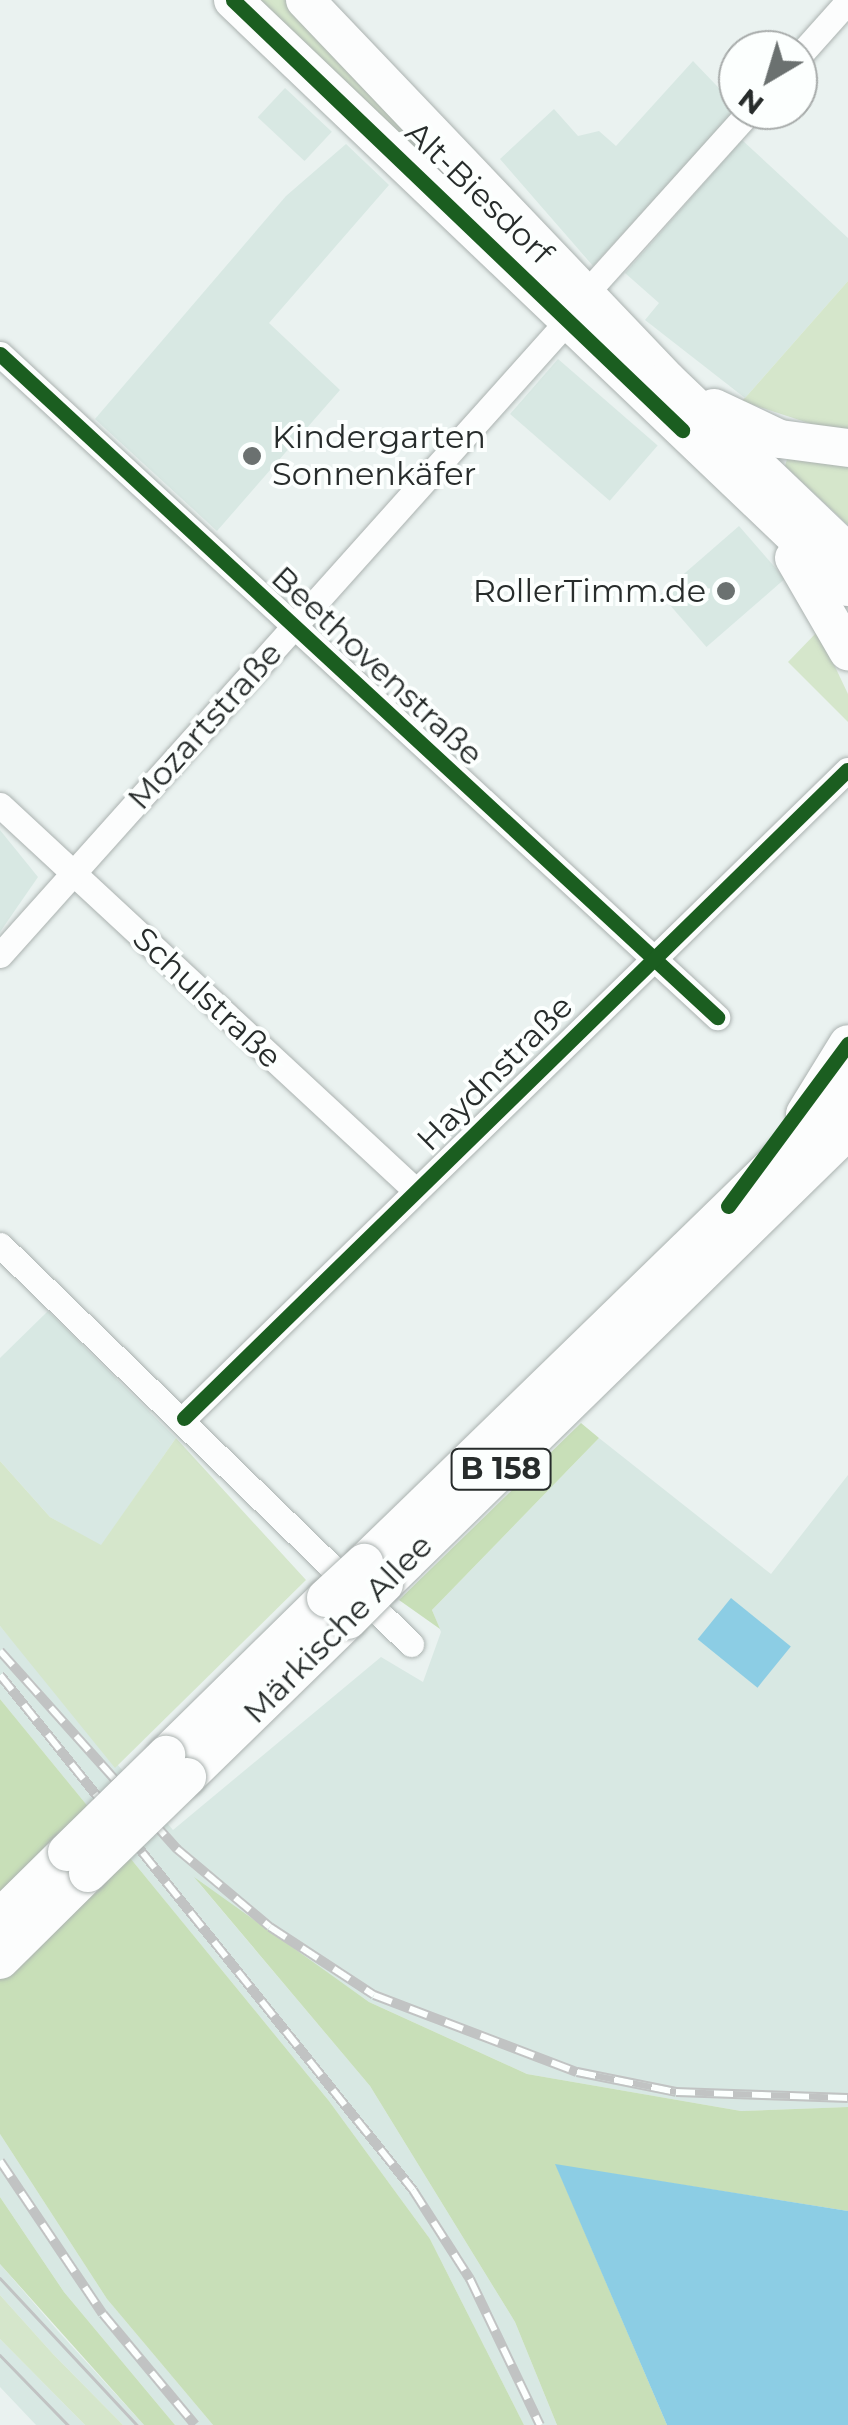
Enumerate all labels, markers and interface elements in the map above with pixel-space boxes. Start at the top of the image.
north arrow [718,30,818,130]
text: N [731,82,770,122]
street label: Alt-Biesdorf [398,113,560,273]
place label: Kindergarten Sonnenkäfer [272,419,486,494]
marker: Kindergarten Sonnenkäfer [241,445,263,467]
street label: Beethovenstraße [264,558,490,774]
place label: RollerTimm.de [473,572,706,610]
marker: RollerTimm.de [715,580,737,602]
street label: Mozartstraße [120,635,290,817]
street label: Schulstraße [125,920,289,1076]
street label: Haydnstraße [409,987,581,1159]
road number: B 158 [448,1444,554,1494]
street label: Märkische Allee [236,1527,440,1731]

